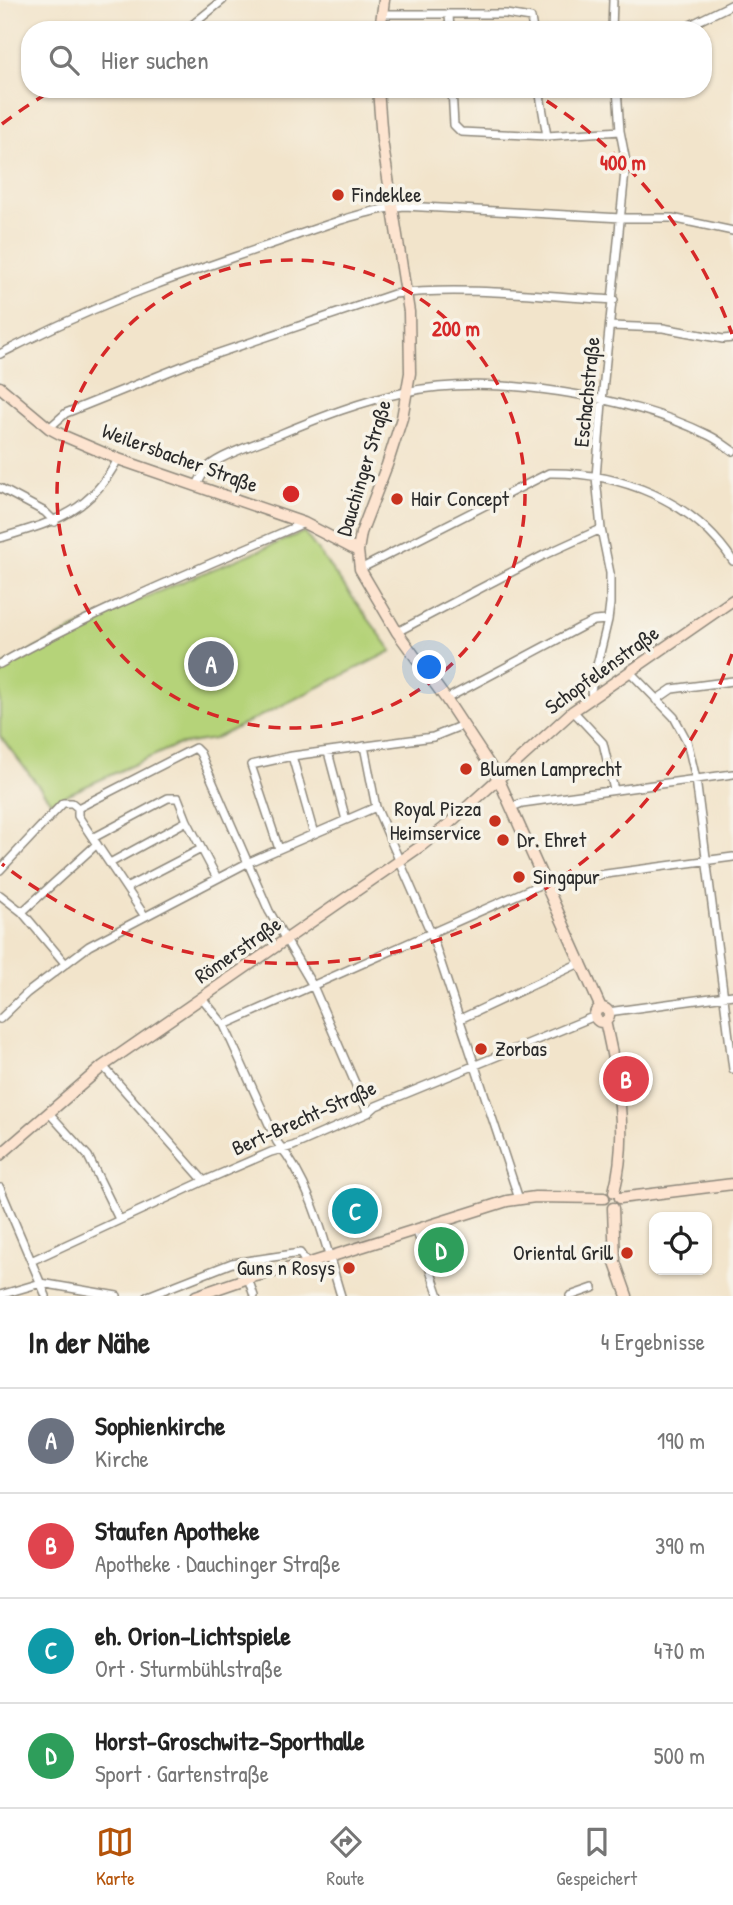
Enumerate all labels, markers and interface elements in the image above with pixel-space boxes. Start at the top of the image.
search box [21,21,712,98]
icon: search [45,41,83,79]
text: Hier suchen [101,42,209,77]
text: 400 m [600,148,646,177]
place label: Findeklee [351,180,422,209]
marker: Findeklee [330,187,346,203]
text: 200 m [432,314,480,343]
street label: Eschachstraße [566,335,607,448]
street label: Dauchinger Straße [329,396,398,540]
street label: Weilersbacher Straße [98,416,262,499]
centre of rings [279,482,303,506]
place label: Hair Concept [411,484,510,513]
marker: Hair Concept [389,491,405,507]
street label: Schopfelenstraße [539,618,665,721]
pin: A [188,638,234,690]
your location [412,650,446,684]
place label: Blumen Lamprecht [480,754,622,783]
marker: Blumen Lamprecht [458,761,474,777]
place label: Royal Pizza Heimservice [390,794,481,847]
marker: Royal Pizza Heimservice [487,813,503,829]
place label: Dr. Ehret [517,825,587,854]
marker: Dr. Ehret [495,832,511,848]
place label: Singapur [533,862,600,891]
marker: Singapur [511,869,527,885]
street label: Römerstraße [189,909,287,990]
place label: Zorbas [495,1034,547,1063]
marker: Zorbas [473,1041,489,1057]
pin: B [603,1053,649,1105]
street label: Bert-Brecht-Straße [227,1073,381,1162]
pin: C [332,1185,378,1237]
map controls [649,1212,712,1275]
button: locate [649,1212,712,1275]
pin: D [418,1224,464,1276]
place label: Oriental Grill [513,1238,614,1267]
marker: Oriental Grill [619,1245,635,1261]
place label: Guns n Rosys [237,1253,335,1282]
marker: Guns n Rosys [341,1260,357,1276]
text: In der Nähe [28,1322,150,1362]
text: 4 Ergebnisse [601,1326,705,1357]
text: Sophienkirche [95,1408,225,1443]
text: A [45,1425,57,1456]
text: 190 m [657,1425,705,1456]
text: Kirche [95,1443,149,1474]
text: Staufen Apotheke [95,1513,260,1548]
text: B [45,1530,57,1561]
text: 390 m [655,1530,705,1561]
text: Apotheke · Dauchinger Straße [95,1548,340,1579]
text: eh. Orion-Lichtspiele [95,1618,291,1653]
text: C [45,1635,57,1666]
text: 470 m [654,1635,705,1666]
text: Ort · Sturmbühlstraße [95,1653,282,1684]
text: Horst-Groschwitz-Sporthalle [95,1723,365,1758]
text: D [46,1740,56,1771]
text: 500 m [654,1740,705,1771]
text: Sport · Gartenstraße [95,1758,269,1789]
tab: Karte [96,1823,135,1891]
tab: Route [327,1823,365,1891]
tab: Gespeichert [556,1823,637,1891]

